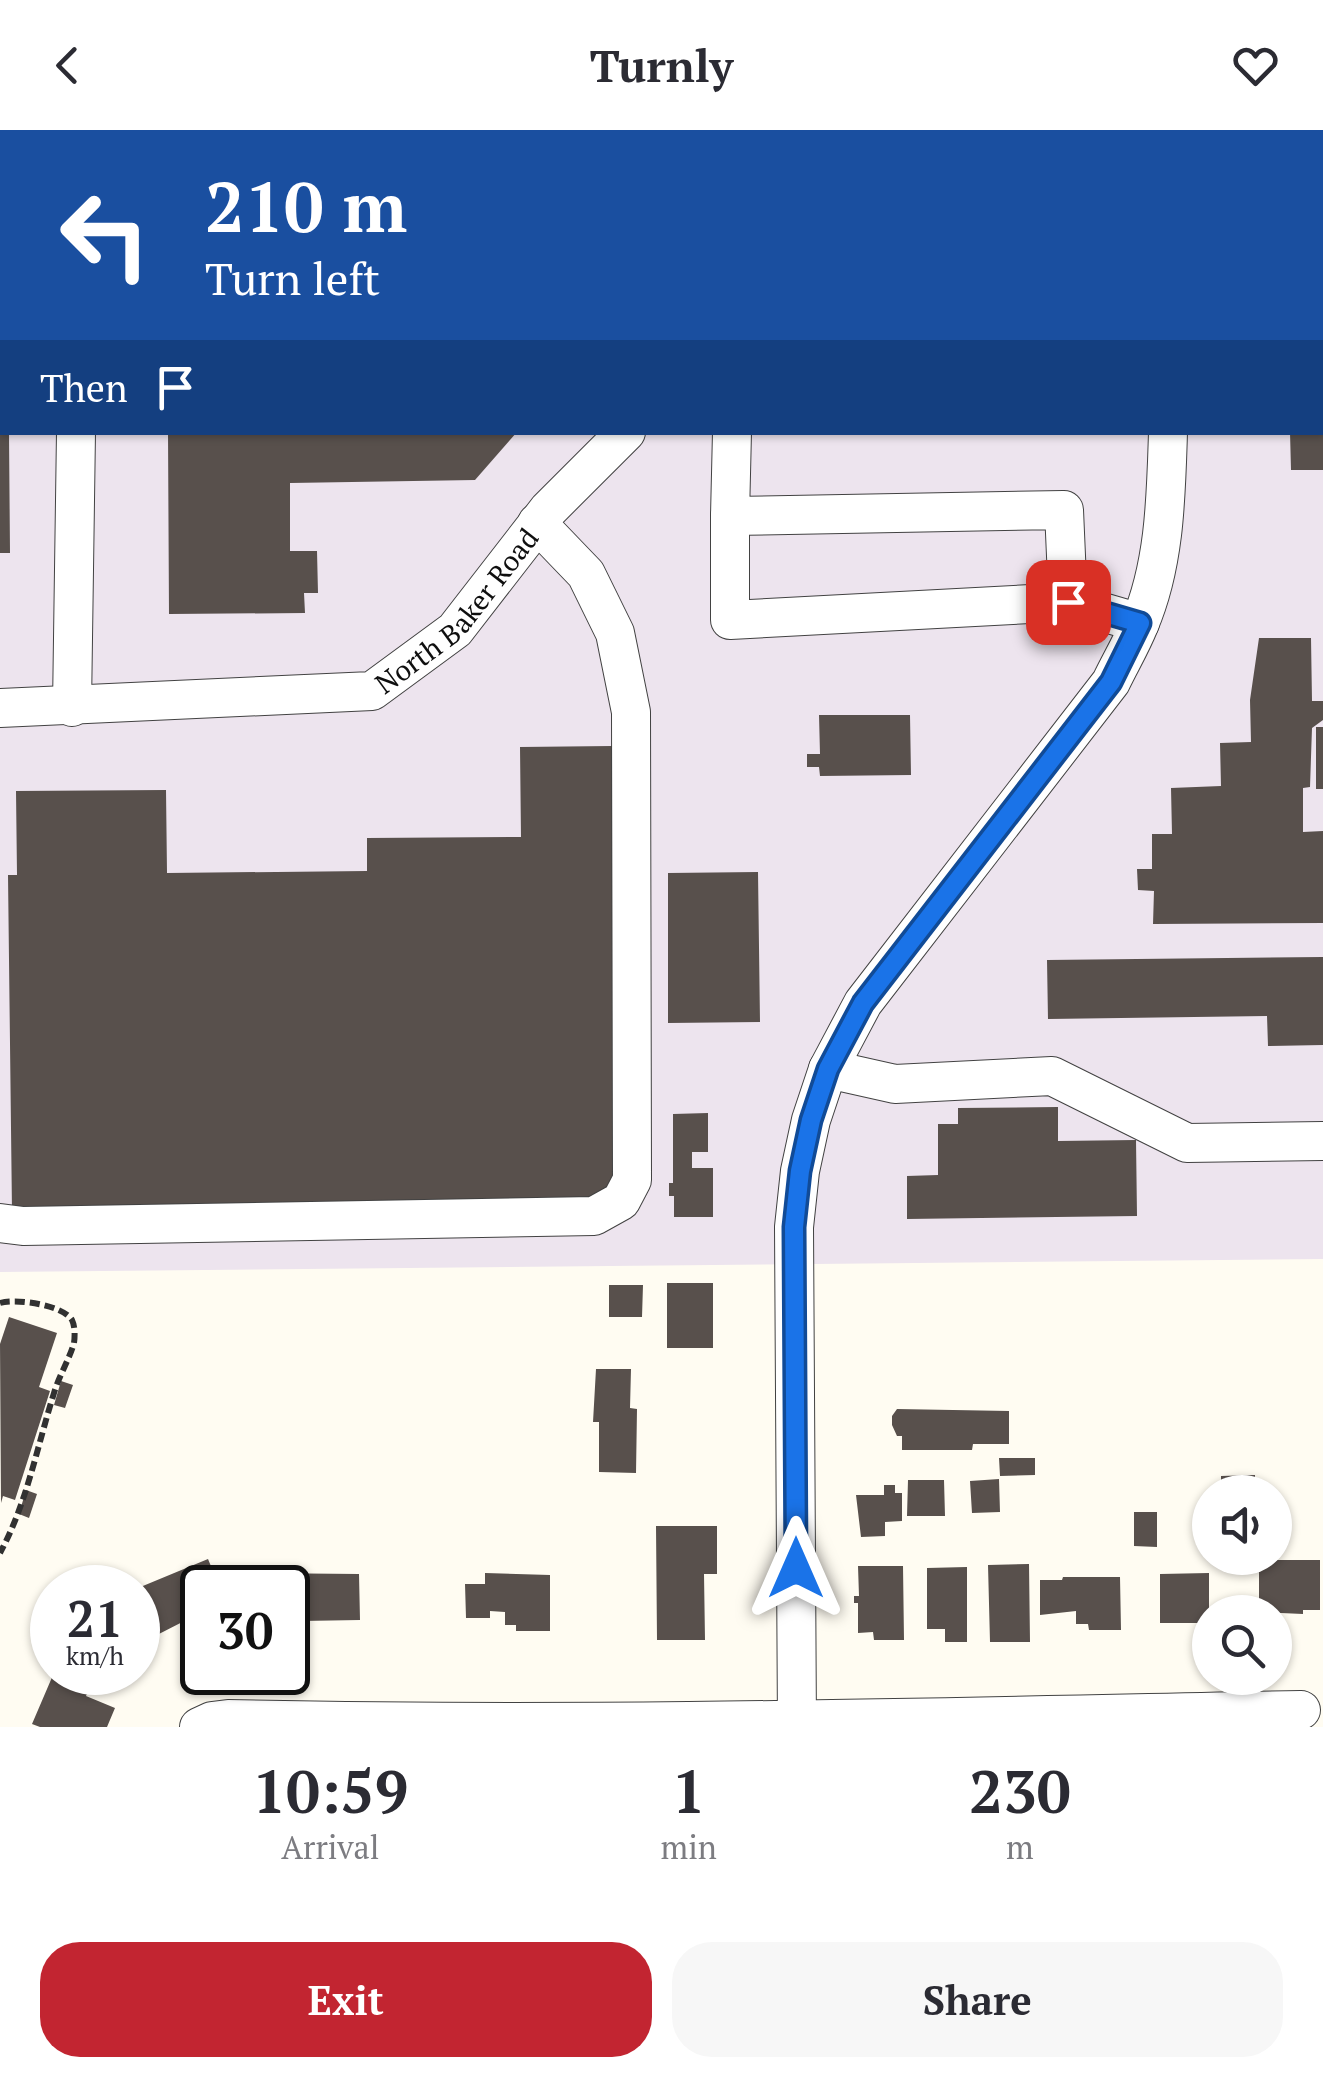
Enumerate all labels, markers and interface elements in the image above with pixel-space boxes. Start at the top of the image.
text: Turnly [590,35,733,95]
icon: back [40,38,95,93]
icon: heart [1228,38,1283,93]
text: 210 m [205,159,407,252]
icon: left [40,170,170,300]
text: Turn left [205,248,380,308]
icon: arrive [148,360,203,415]
text: Then [40,363,128,413]
street label: North Baker Road [367,520,546,701]
pin [1026,560,1111,645]
icon: arrive [1041,575,1096,630]
map controls [1192,1475,1292,1695]
button: sound [1192,1475,1292,1575]
position arrow [744,1516,848,1620]
speed limit sign: 30 [180,1565,310,1695]
text: 21 [67,1585,123,1651]
button: search [1192,1595,1292,1695]
text: km/h [66,1639,124,1672]
text: 10:59 [252,1751,408,1830]
text: 1 [672,1751,706,1830]
text: 230 [969,1751,1071,1830]
text: Arrival [281,1826,379,1868]
text: min [661,1826,717,1868]
text: m [1006,1826,1034,1868]
button: Exit [40,1942,652,2057]
button: Share [672,1942,1283,2057]

